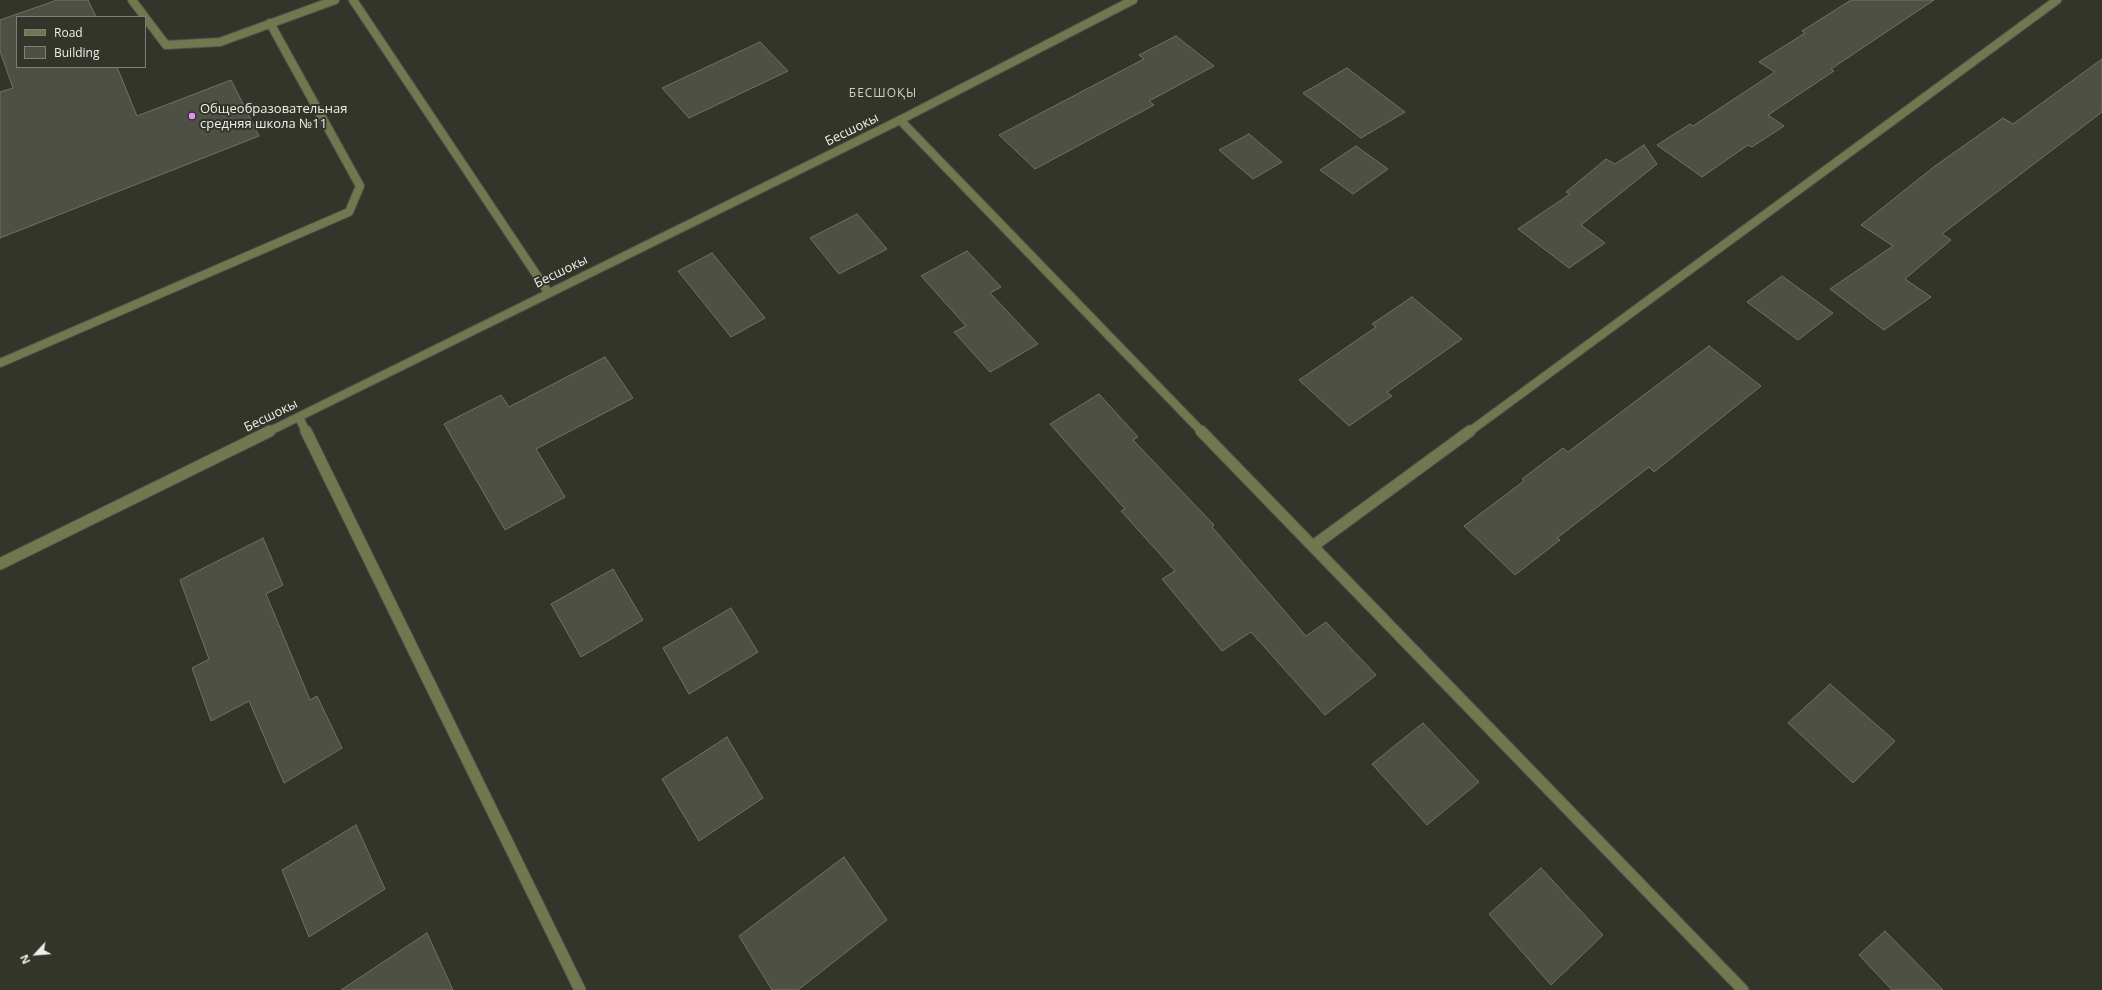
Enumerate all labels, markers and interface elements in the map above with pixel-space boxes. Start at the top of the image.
legend [16,16,146,68]
text: Road [54,24,83,41]
text: Building [54,44,99,61]
district label: БЕСШОҚЫ [849,87,917,101]
place label: Общеобразовательная средняя школа №11 [200,101,348,132]
street label: Бесшокы [823,110,881,150]
marker: Общеобразовательная средняя школа №11 [187,111,197,121]
street label: Бесшокы [532,252,590,292]
street label: Бесшокы [242,396,300,436]
north arrow [16,934,56,974]
text: N [16,952,33,967]

